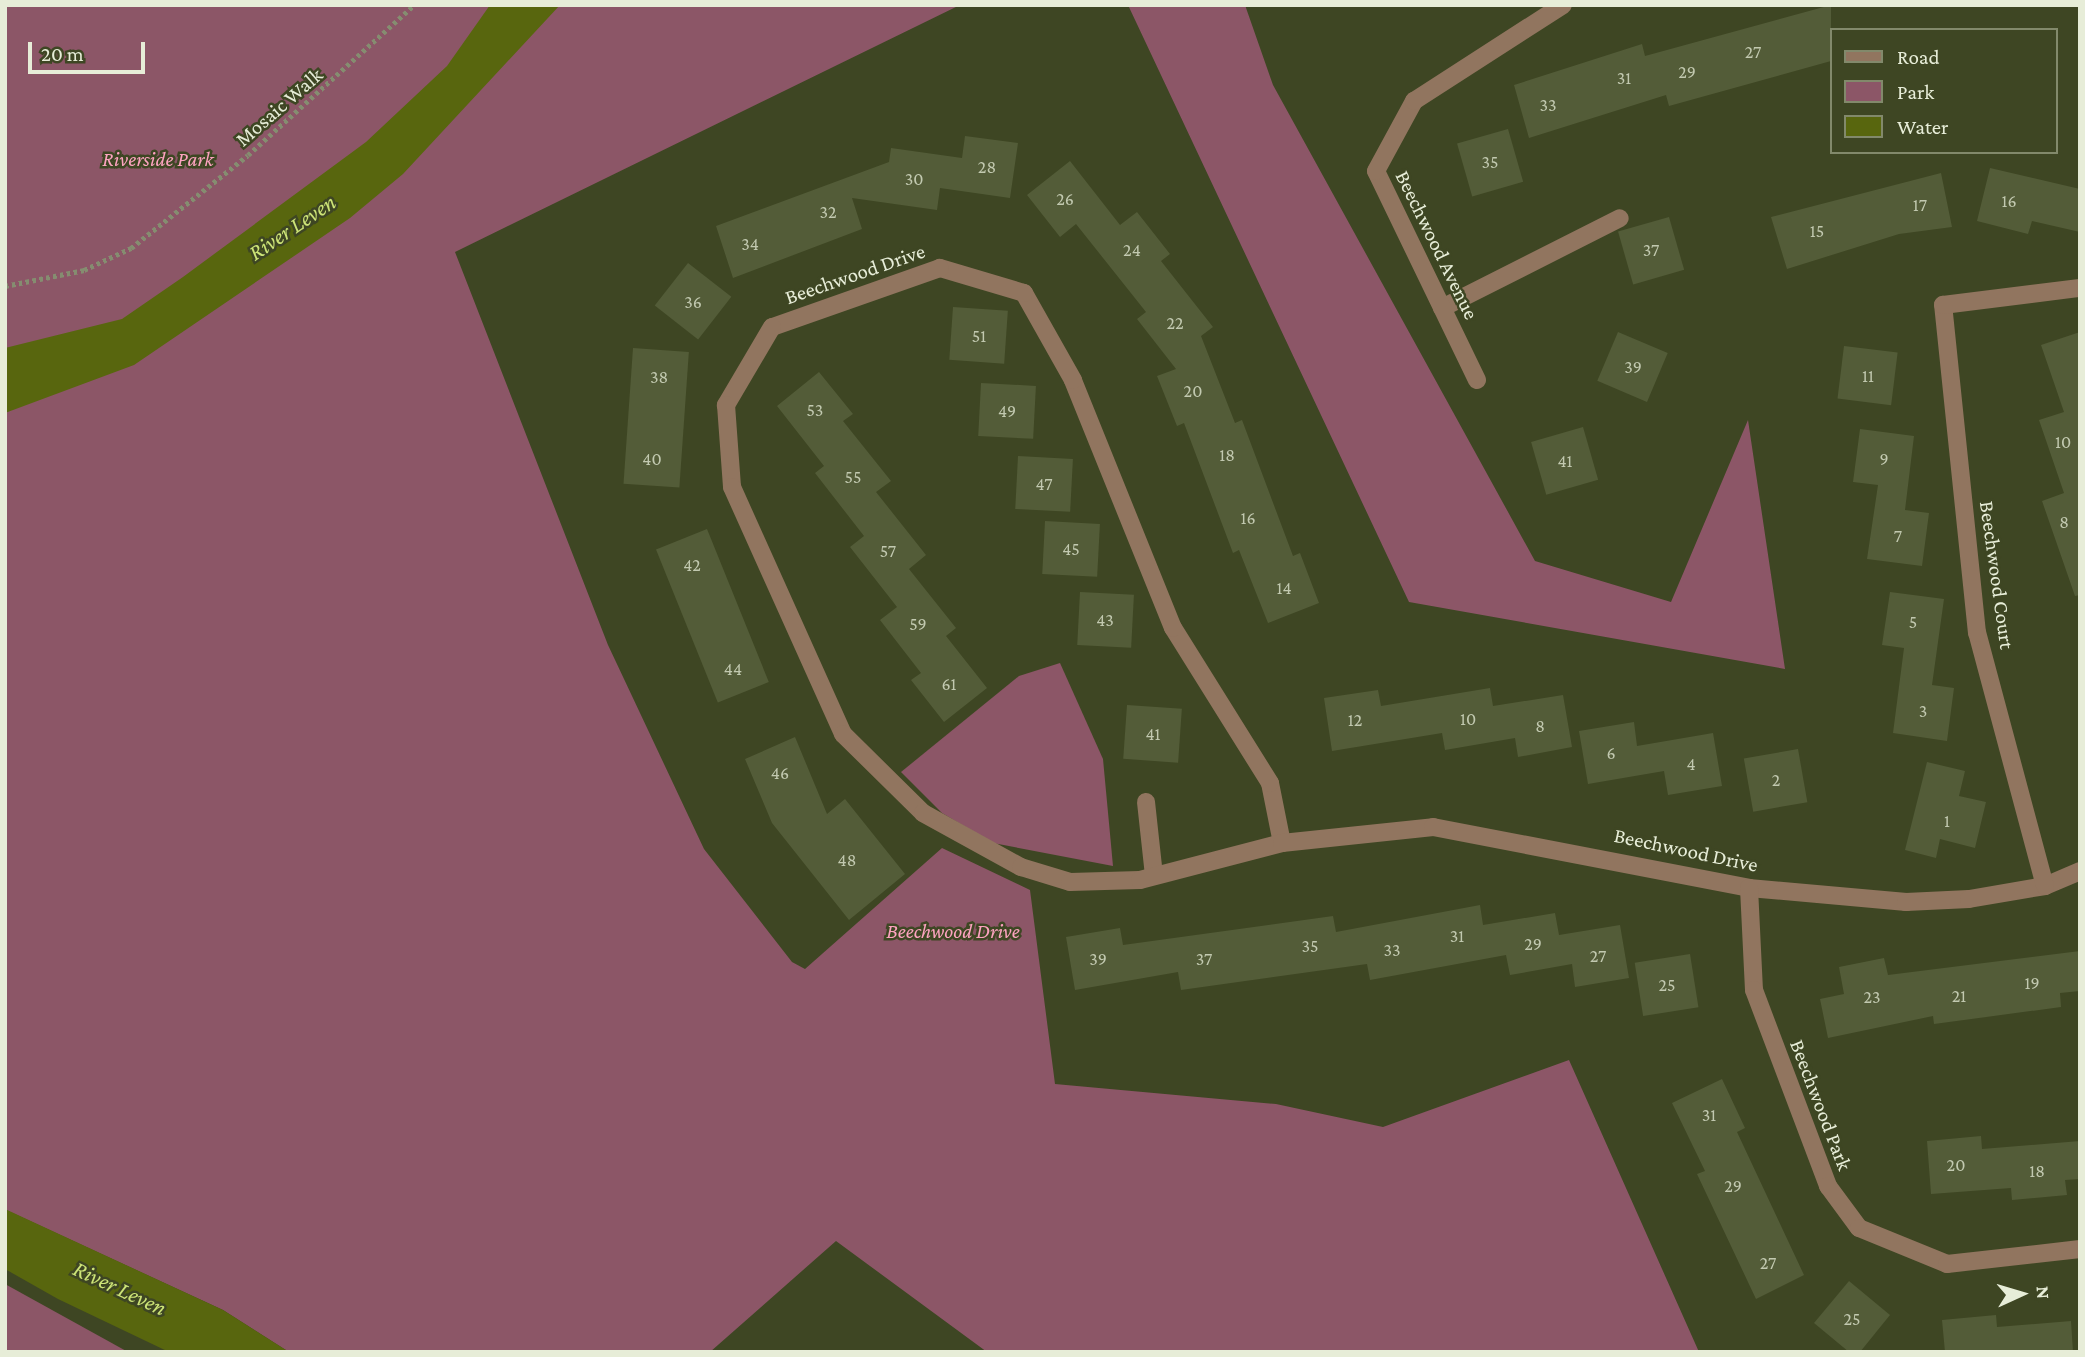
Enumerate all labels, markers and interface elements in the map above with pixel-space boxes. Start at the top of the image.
scale bar [32,28,149,72]
legend [1829,28,2057,154]
house number: 27 [1745,41,1761,63]
text: 20 m [41,42,84,66]
text: Road [1897,45,1940,69]
house number: 29 [1678,61,1696,83]
street label: Mosaic Walk [230,62,328,152]
house number: 31 [1617,67,1631,89]
text: Park [1897,80,1934,104]
house number: 33 [1540,94,1556,116]
text: Water [1897,115,1949,139]
park label: Riverside Park [102,146,214,172]
house number: 35 [1481,151,1499,173]
house number: 28 [978,156,996,178]
street label: Beechwood Avenue [1390,166,1484,324]
house number: 30 [905,168,923,190]
water label: River Leven [243,188,341,266]
house number: 26 [1056,188,1074,210]
house number: 16 [2001,190,2017,212]
house number: 17 [1913,194,1927,216]
house number: 32 [819,201,837,223]
house number: 15 [1810,220,1824,242]
house number: 34 [741,233,759,255]
street label: Beechwood Drive [782,238,928,310]
house number: 24 [1123,239,1141,261]
house number: 37 [1643,239,1659,261]
house number: 36 [684,291,702,313]
house number: 22 [1166,312,1184,334]
house number: 51 [972,325,986,347]
house number: 39 [1624,356,1642,378]
house number: 11 [1862,365,1874,387]
house number: 38 [650,366,668,388]
house number: 20 [1184,380,1202,402]
house number: 53 [807,399,823,421]
house number: 49 [998,400,1016,422]
house number: 10 [2055,431,2071,453]
house number: 18 [1219,444,1235,466]
house number: 40 [642,448,662,470]
house number: 9 [1879,448,1889,470]
house number: 41 [1557,450,1573,472]
house number: 55 [845,466,861,488]
house number: 47 [1035,473,1053,495]
street label: Beechwood Court [1974,499,2020,651]
house number: 16 [1240,507,1256,529]
house number: 8 [2059,511,2069,533]
house number: 7 [1894,525,1902,547]
house number: 45 [1062,538,1080,560]
house number: 57 [880,540,896,562]
house number: 42 [683,554,701,576]
house number: 14 [1276,577,1292,599]
house number: 43 [1096,609,1114,631]
house number: 5 [1909,611,1917,633]
house number: 59 [909,613,927,635]
house number: 44 [724,658,742,680]
house number: 61 [941,673,957,695]
house number: 3 [1919,700,1927,722]
house number: 10 [1460,708,1476,730]
house number: 12 [1348,709,1362,731]
house number: 8 [1535,715,1545,737]
house number: 41 [1145,723,1161,745]
house number: 6 [1606,742,1616,764]
house number: 4 [1686,753,1696,775]
house number: 46 [771,762,789,784]
house number: 2 [1772,769,1780,791]
house number: 1 [1944,810,1950,832]
street label: Beechwood Drive [1612,822,1760,878]
house number: 48 [838,849,856,871]
park label: Beechwood Drive [886,918,1020,944]
house number: 31 [1450,925,1464,947]
house number: 29 [1524,933,1542,955]
house number: 35 [1301,935,1319,957]
house number: 33 [1384,939,1400,961]
house number: 27 [1590,945,1606,967]
house number: 39 [1089,948,1107,970]
house number: 37 [1196,948,1212,970]
house number: 19 [2024,972,2040,994]
house number: 25 [1658,974,1676,996]
house number: 21 [1952,985,1966,1007]
house number: 23 [1863,986,1881,1008]
street label: Beechwood Park [1784,1036,1858,1174]
house number: 31 [1702,1104,1716,1126]
house number: 20 [1947,1154,1965,1176]
house number: 18 [2029,1160,2045,1182]
house number: 29 [1724,1175,1742,1197]
house number: 27 [1760,1252,1776,1274]
water label: River Leven [69,1254,171,1322]
north arrow [1987,1259,2057,1329]
text: N [2033,1285,2054,1300]
house number: 25 [1843,1308,1861,1330]

